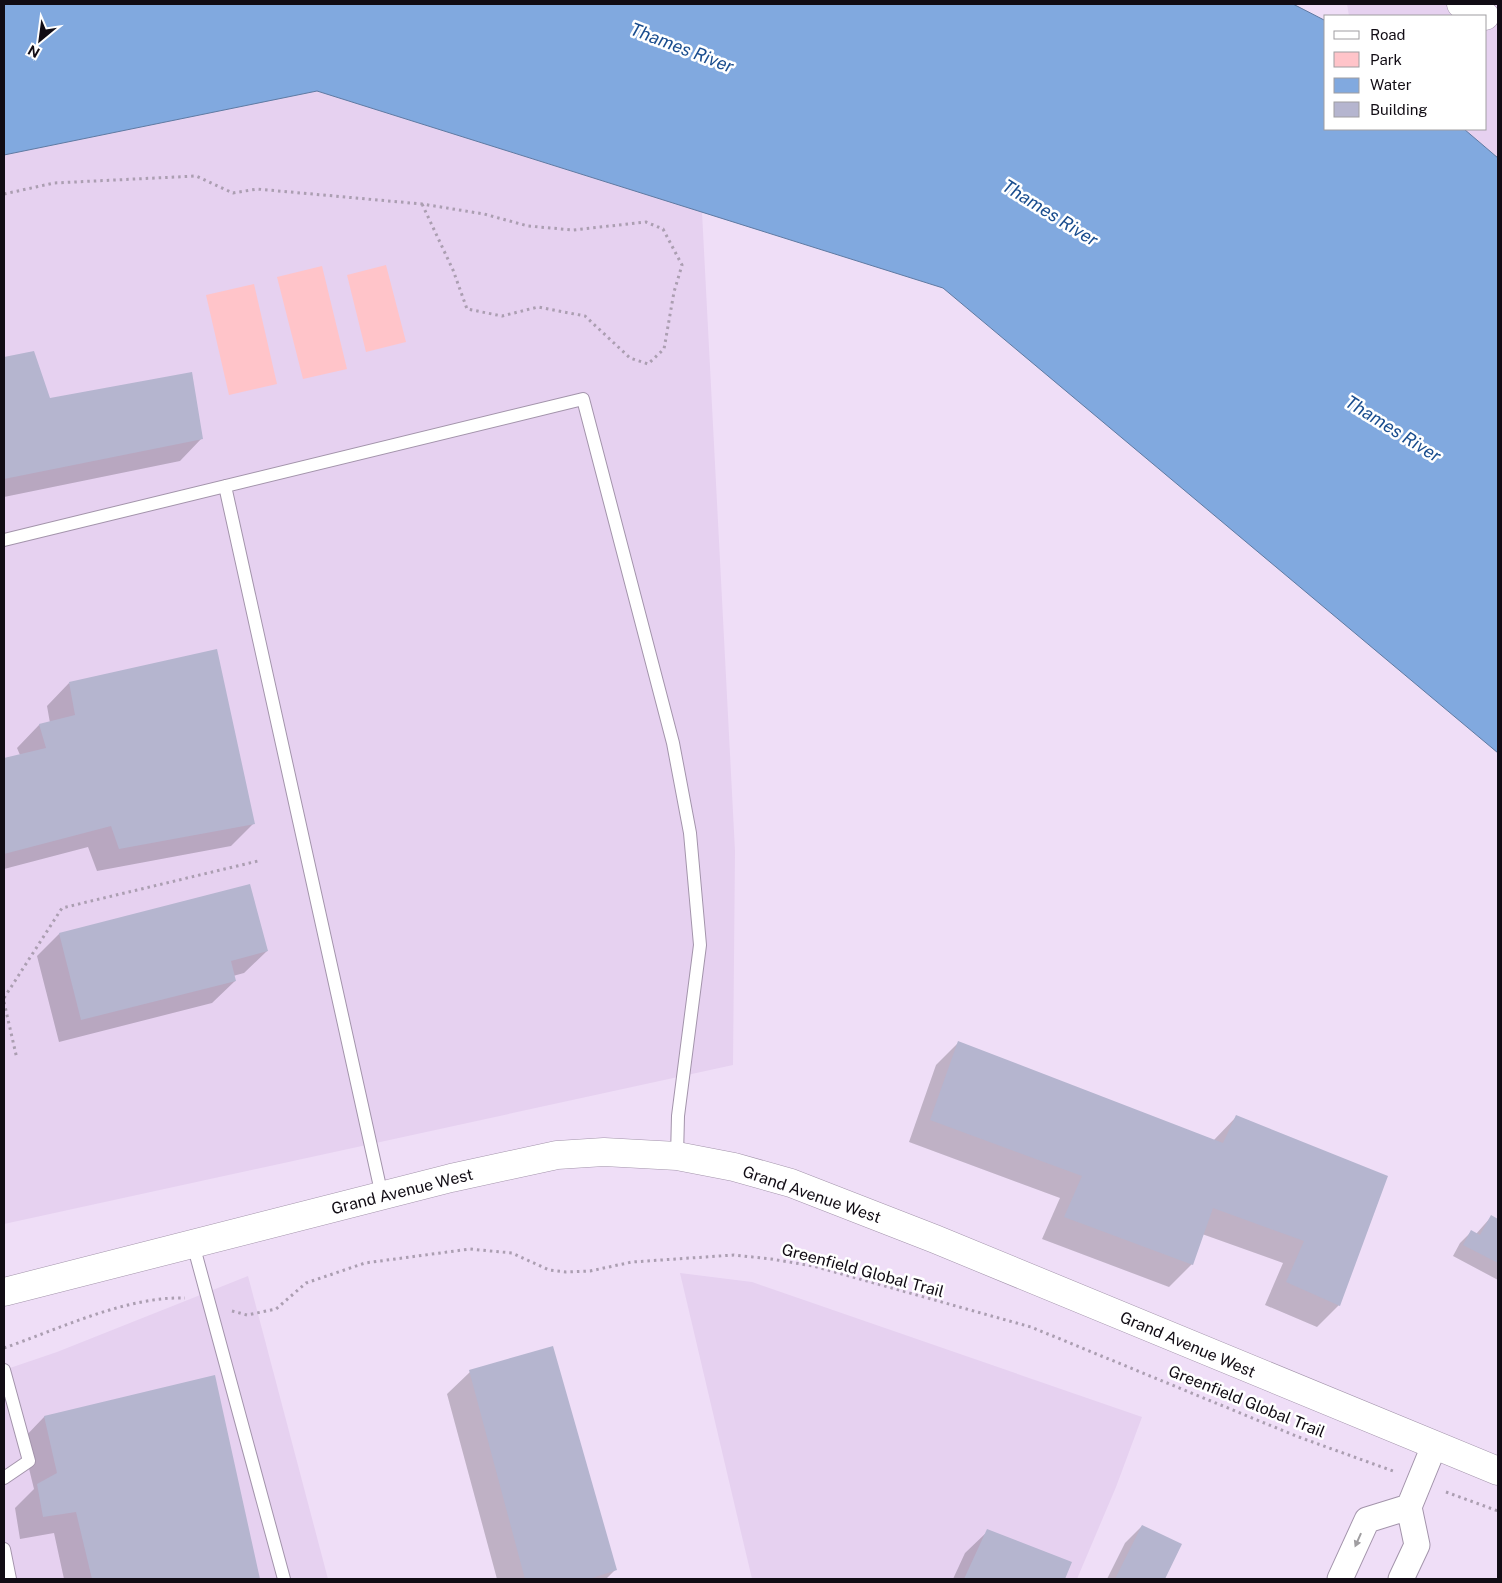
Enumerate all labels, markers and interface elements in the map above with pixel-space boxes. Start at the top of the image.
north arrow [15,15,65,65]
legend [1324,15,1487,130]
water label: Thames River [628,18,737,77]
text: Road [1370,26,1406,43]
text: N [25,42,42,61]
text: Park [1370,51,1402,68]
text: Water [1370,76,1412,93]
text: Building [1370,101,1428,118]
water label: Thames River [999,175,1102,250]
water label: Thames River [1342,391,1445,466]
street label: Grand Avenue West [740,1162,884,1227]
street label: Grand Avenue West [329,1165,475,1218]
street label: Greenfield Global Trail [780,1240,946,1301]
street label: Grand Avenue West [1117,1307,1258,1382]
street label: Greenfield Global Trail [1166,1361,1328,1442]
one-way arrow [1353,1533,1361,1547]

